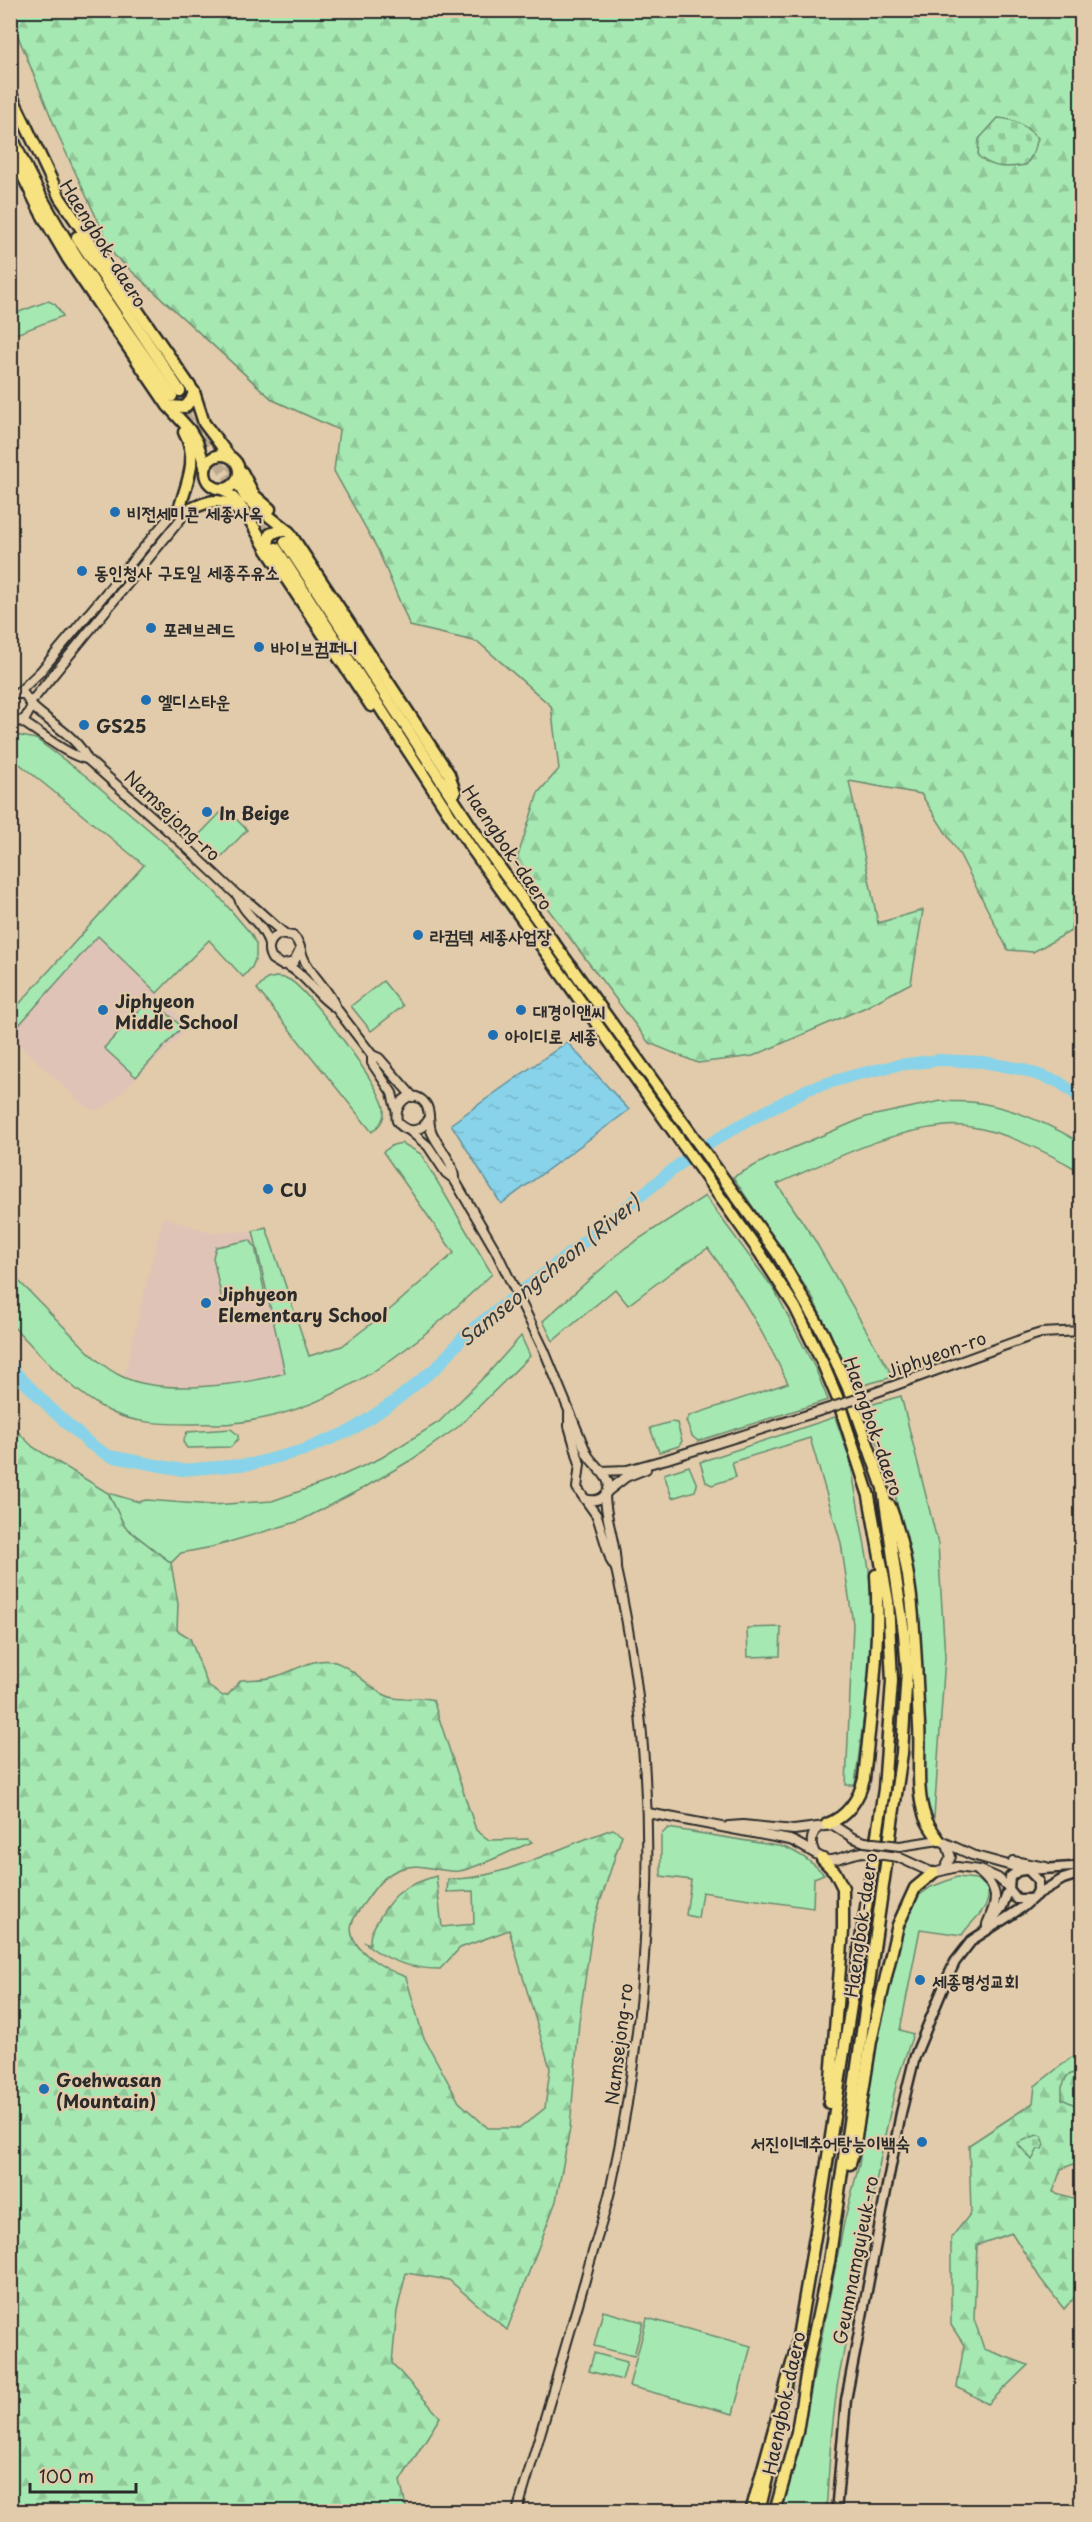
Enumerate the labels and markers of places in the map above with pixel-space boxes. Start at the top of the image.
place label: 비전세미콘 세종사옥 [127,499,263,526]
marker: 비전세미콘 세종사옥 [108,505,122,519]
place label: 동인청사 구도일 세종주유소 [94,558,279,585]
marker: 동인청사 구도일 세종주유소 [75,564,89,578]
place label: 포레브레드 [163,615,235,642]
marker: 포레브레드 [144,621,158,635]
place label: 바이브컴퍼니 [271,634,358,661]
marker: 바이브컴퍼니 [252,640,266,654]
place label: 엘디스타운 [158,687,230,714]
marker: 엘디스타운 [139,693,153,707]
place label: GS25 [96,712,147,739]
marker: GS25 [77,718,91,732]
place label: In Beige [219,799,290,826]
marker: In Beige [200,805,214,819]
place label: 라컴텍 세종사업장 [430,922,552,949]
marker: 라컴텍 세종사업장 [411,928,425,942]
place label: Jiphyeon Middle School [115,987,238,1035]
place label: 대경이앤씨 [533,997,605,1024]
marker: Jiphyeon Middle School [96,1003,110,1017]
marker: 대경이앤씨 [514,1003,528,1017]
place label: 아이디로 세종 [505,1022,598,1049]
marker: 아이디로 세종 [486,1028,500,1042]
place label: CU [280,1176,307,1203]
marker: CU [261,1182,275,1196]
place label: Jiphyeon Elementary School [218,1280,388,1328]
marker: Jiphyeon Elementary School [199,1296,213,1310]
place label: 세종명성교회 [932,1967,1019,1994]
marker: 세종명성교회 [913,1973,927,1987]
place label: Goehwasan (Mountain) [56,2066,162,2114]
marker: Goehwasan (Mountain) [37,2082,51,2096]
place label: 서진이네추어탕능이백숙 [751,2129,910,2156]
marker: 서진이네추어탕능이백숙 [915,2135,929,2149]

